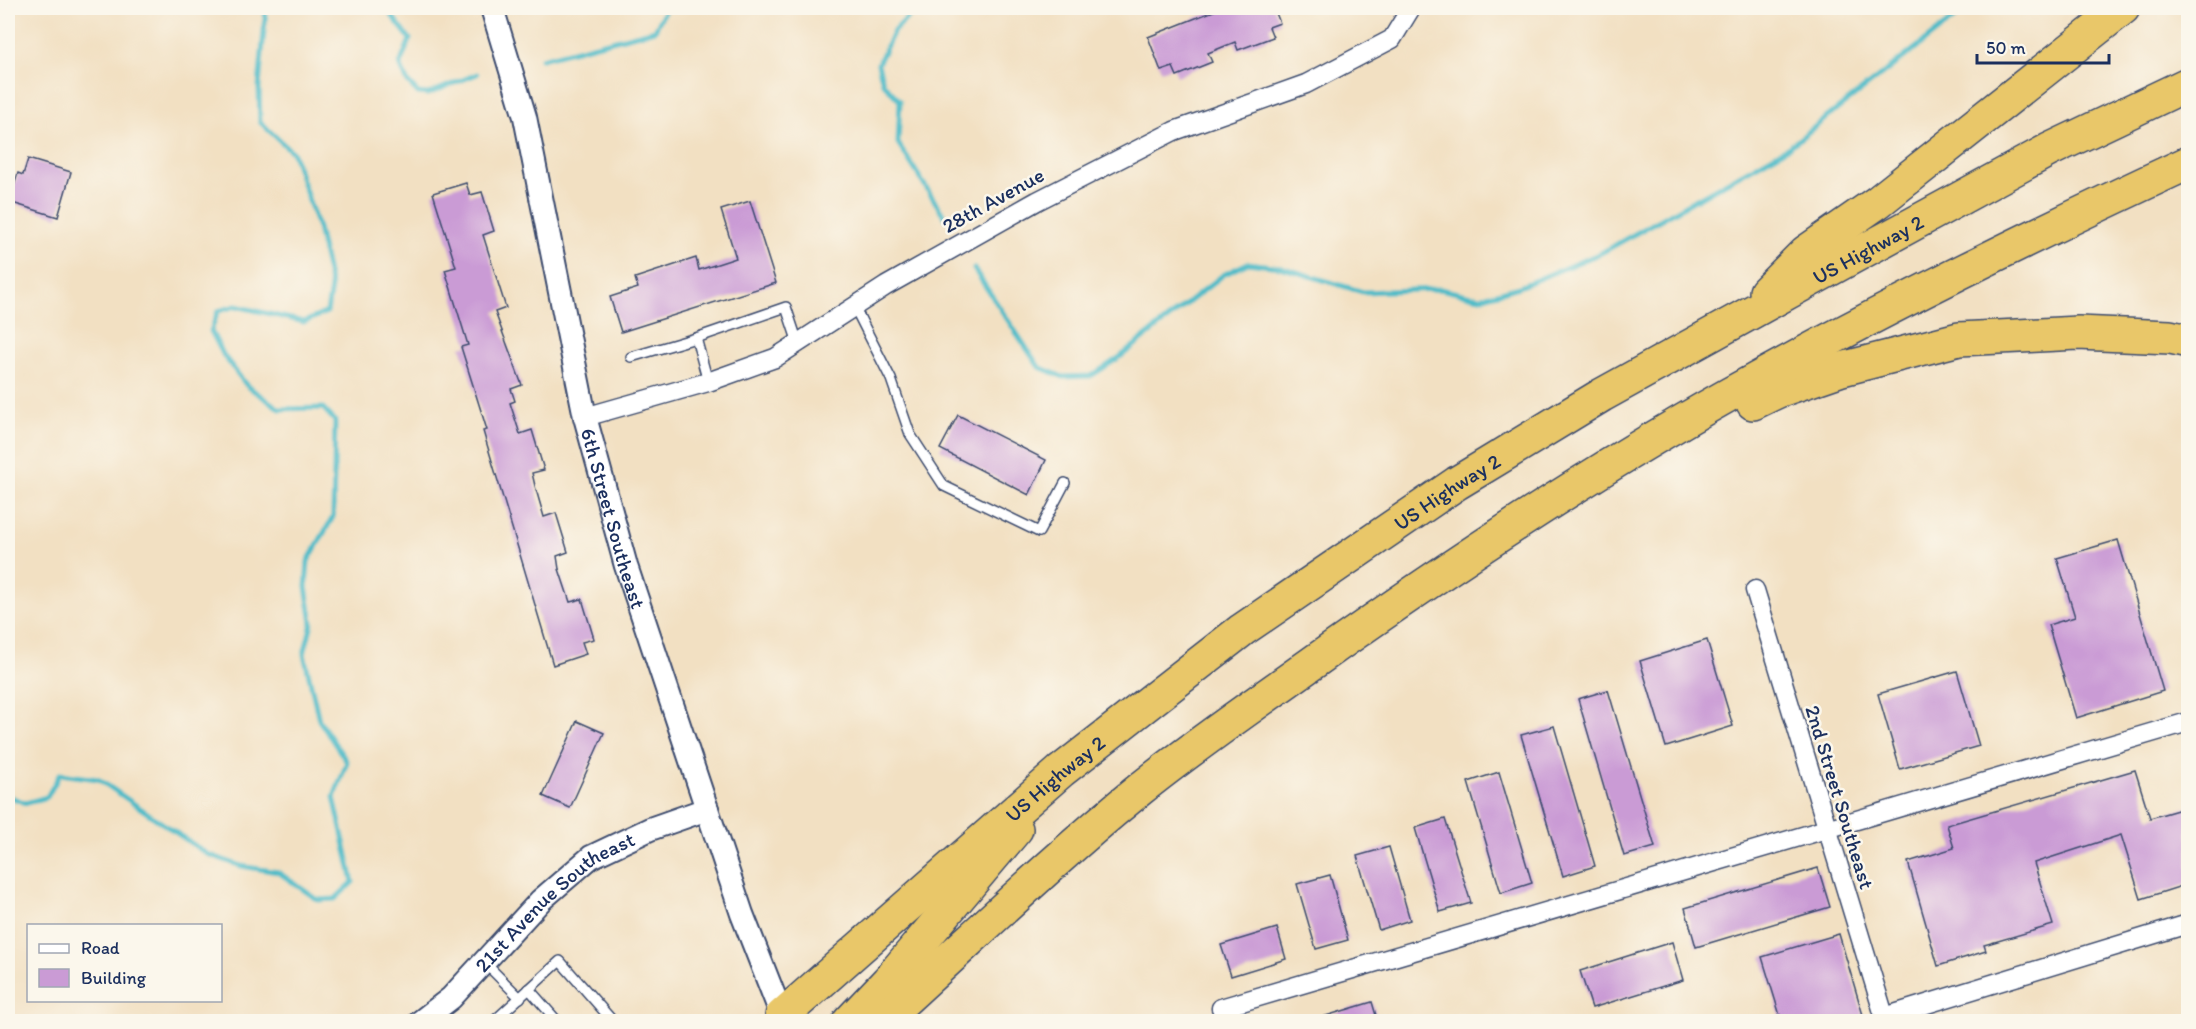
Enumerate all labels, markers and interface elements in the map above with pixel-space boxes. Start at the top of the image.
scale bar [1977,27,2109,65]
text: 50 m [1986,37,2026,59]
street label: 28th Avenue [938,162,1048,238]
street label: US Highway 2 [1808,209,1927,289]
street label: 6th Street Southeast [576,425,652,612]
street label: US Highway 2 [1389,447,1504,535]
street label: 2nd Street Southeast [1800,702,1880,892]
street label: US Highway 2 [1000,729,1110,827]
street label: 21st Avenue Southeast [469,826,638,977]
legend [27,924,222,1002]
text: Road [81,937,120,959]
text: Building [81,967,147,989]

